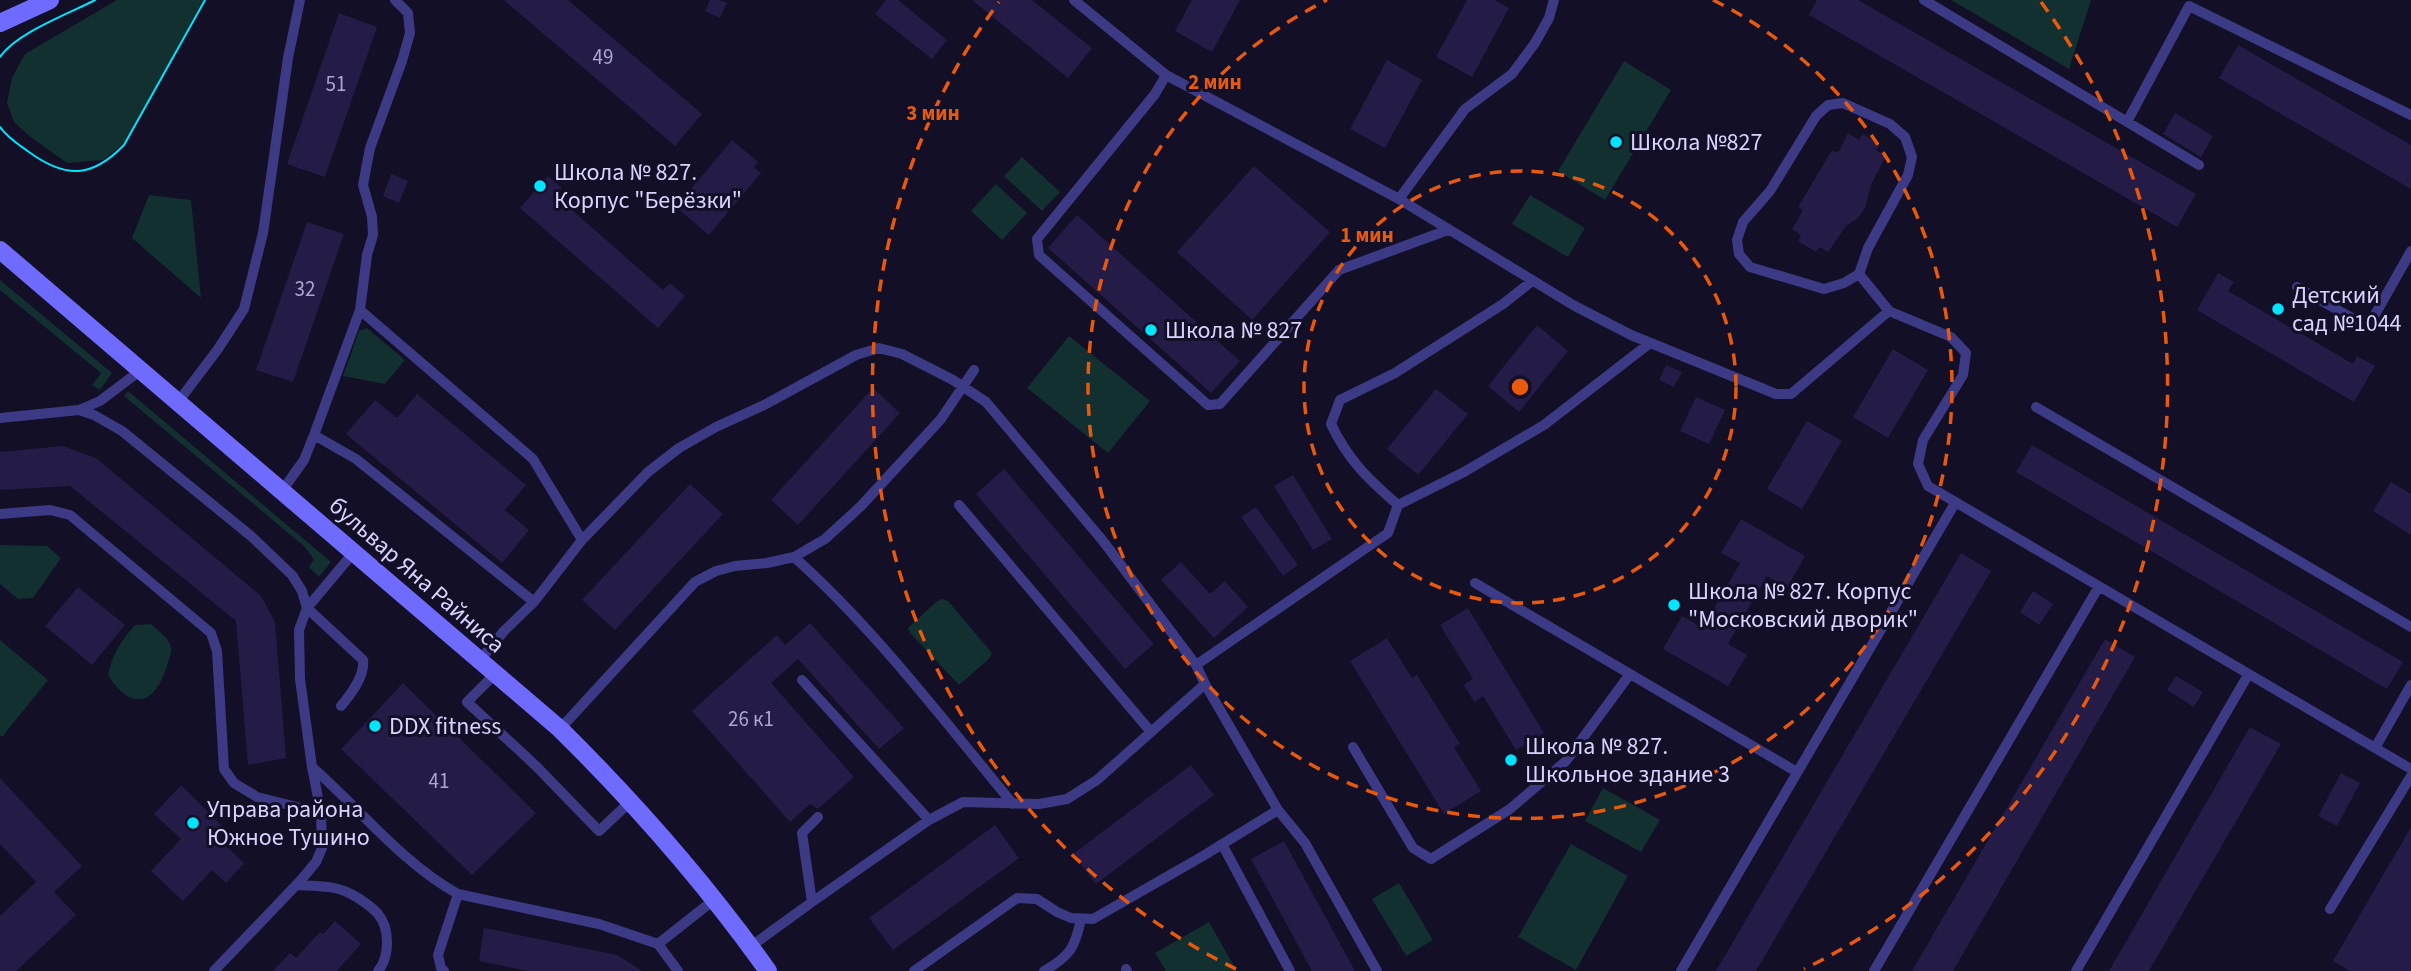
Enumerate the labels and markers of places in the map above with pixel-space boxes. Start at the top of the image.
place label: Школа №827 [1630,125,1762,160]
marker: Школа №827 [1608,134,1624,150]
place label: Школа № 827. Корпус "Берёзки" [554,155,742,218]
marker: Школа № 827. Корпус "Берёзки" [532,178,548,194]
place label: Детский сад №1044 [2292,278,2402,341]
marker: Детский сад №1044 [2270,301,2286,317]
place label: Школа № 827 [1165,313,1302,348]
marker: Школа № 827 [1143,322,1159,338]
centre of rings [1508,375,1532,399]
place label: Школа № 827. Корпус "Московский дворик" [1688,574,1918,637]
marker: Школа № 827. Корпус "Московский дворик" [1666,597,1682,613]
place label: DDX fitness [389,709,501,744]
marker: DDX fitness [367,718,383,734]
place label: Школа № 827. Школьное здание 3 [1525,729,1730,792]
marker: Школа № 827. Школьное здание 3 [1503,752,1519,768]
place label: Управа района Южное Тушино [207,792,370,855]
marker: Управа района Южное Тушино [185,815,201,831]

